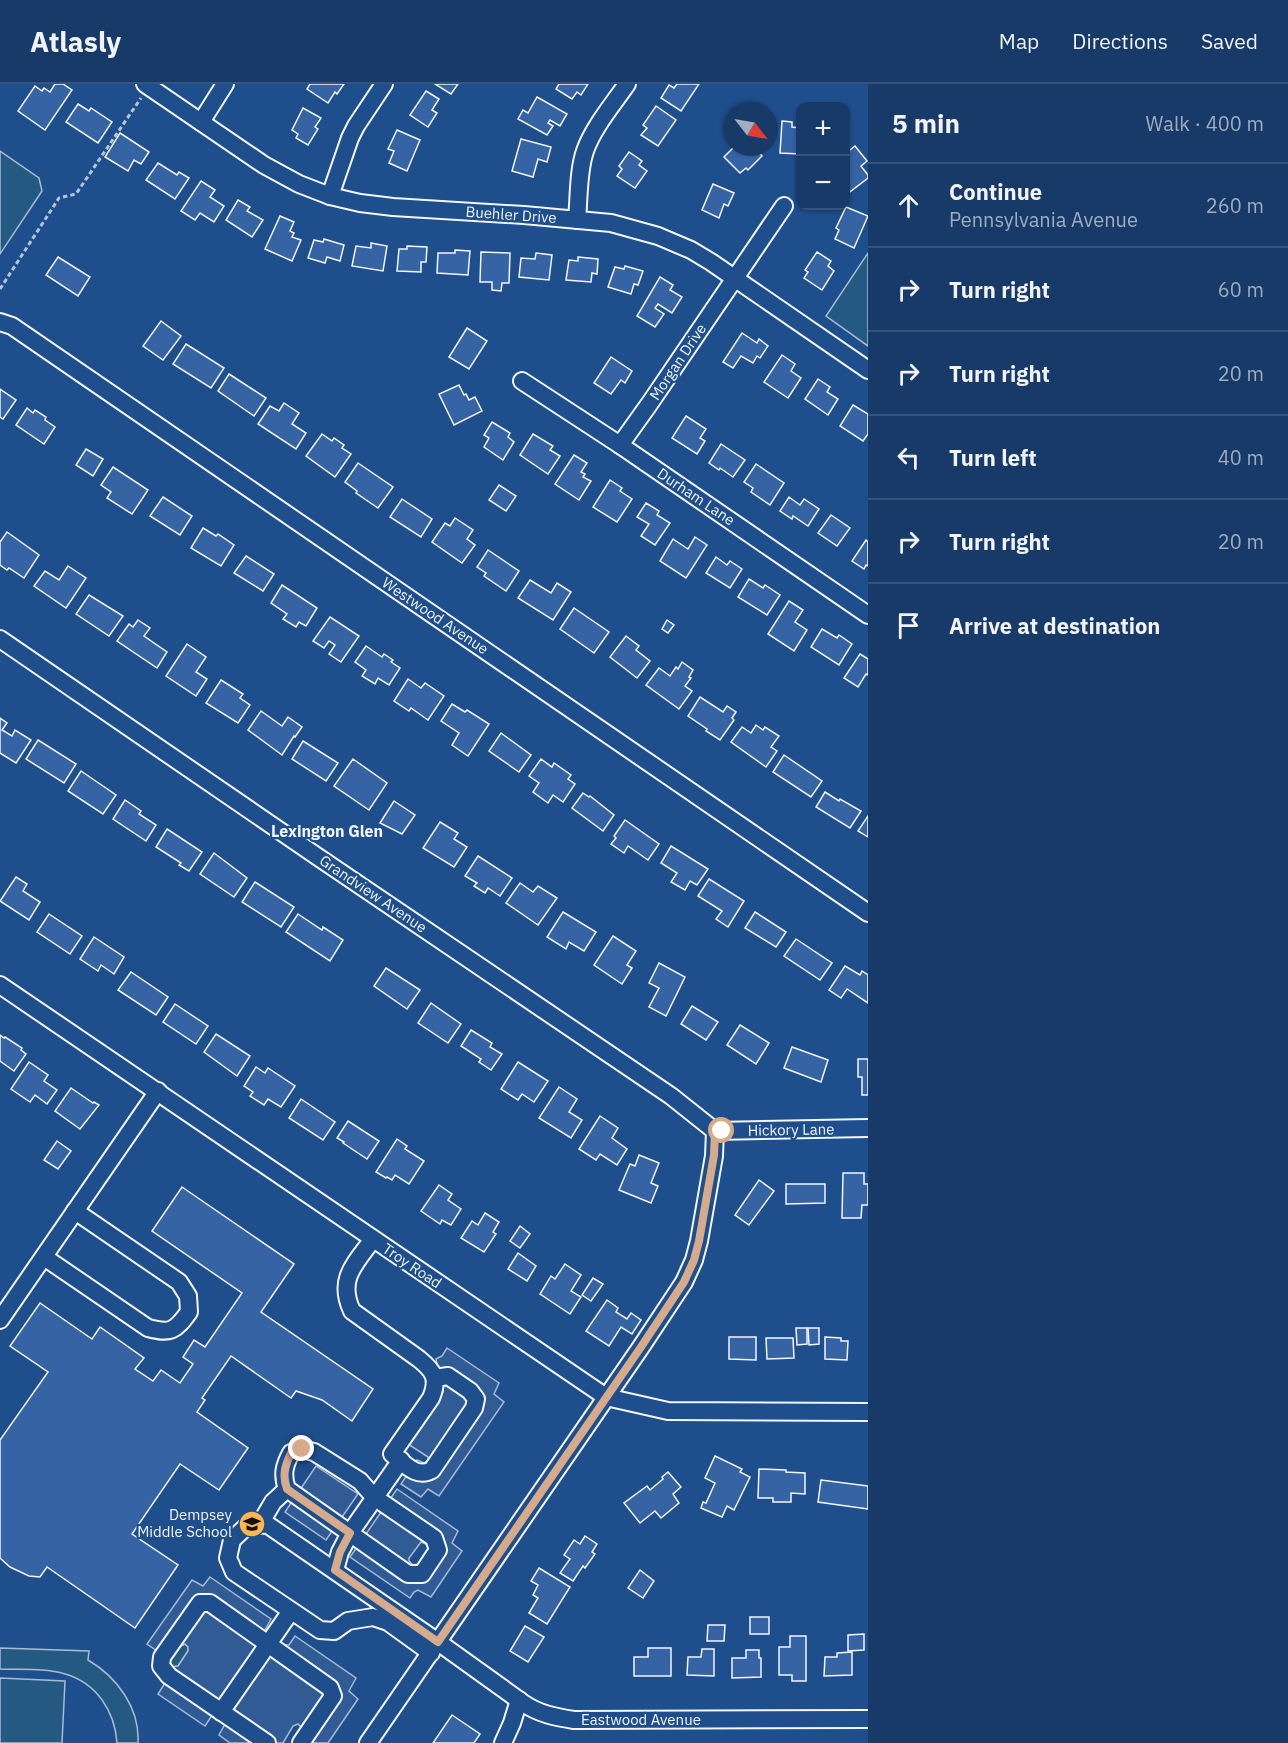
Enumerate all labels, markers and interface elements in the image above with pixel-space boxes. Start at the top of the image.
text: Atlasly [30,23,121,60]
text: Map [999,27,1039,55]
text: Directions [1072,27,1168,55]
text: Saved [1201,27,1258,55]
north arrow [724,102,778,156]
map controls [796,102,850,210]
button: + [796,102,850,156]
text: 5 min [892,106,960,140]
text: Walk · 400 m [1146,110,1264,137]
button: − [796,156,850,210]
text: Continue [949,177,1042,206]
icon: ahead [892,189,925,222]
text: 260 m [1206,192,1264,219]
street label: Buehler Drive [465,202,557,227]
text: Pennsylvania Avenue [949,206,1138,233]
icon: right [892,273,925,306]
text: Turn right [949,275,1050,304]
text: 60 m [1218,276,1264,303]
street label: Morgan Drive [645,320,710,404]
icon: right [892,357,925,390]
text: Turn right [949,359,1050,388]
text: 20 m [1218,360,1264,387]
icon: left [892,441,925,474]
text: Turn left [949,443,1037,472]
text: 40 m [1218,444,1264,471]
street label: Durham Lane [654,464,739,529]
icon: right [892,525,925,558]
text: Turn right [949,527,1050,556]
text: 20 m [1218,528,1264,555]
street label: Westwood Avenue [378,573,492,658]
icon: arrive [892,609,925,642]
text: Arrive at destination [949,611,1160,640]
district label: Lexington Glen [271,821,383,841]
street label: Grandview Avenue [316,851,431,937]
route start [708,1117,734,1143]
street label: Hickory Lane [747,1119,835,1140]
street label: Troy Road [379,1239,445,1292]
route end [288,1435,314,1461]
place label: Dempsey Middle School [137,1505,233,1541]
school or university icon: Dempsey Middle School [237,1509,267,1539]
street label: Eastwood Avenue [581,1710,701,1729]

